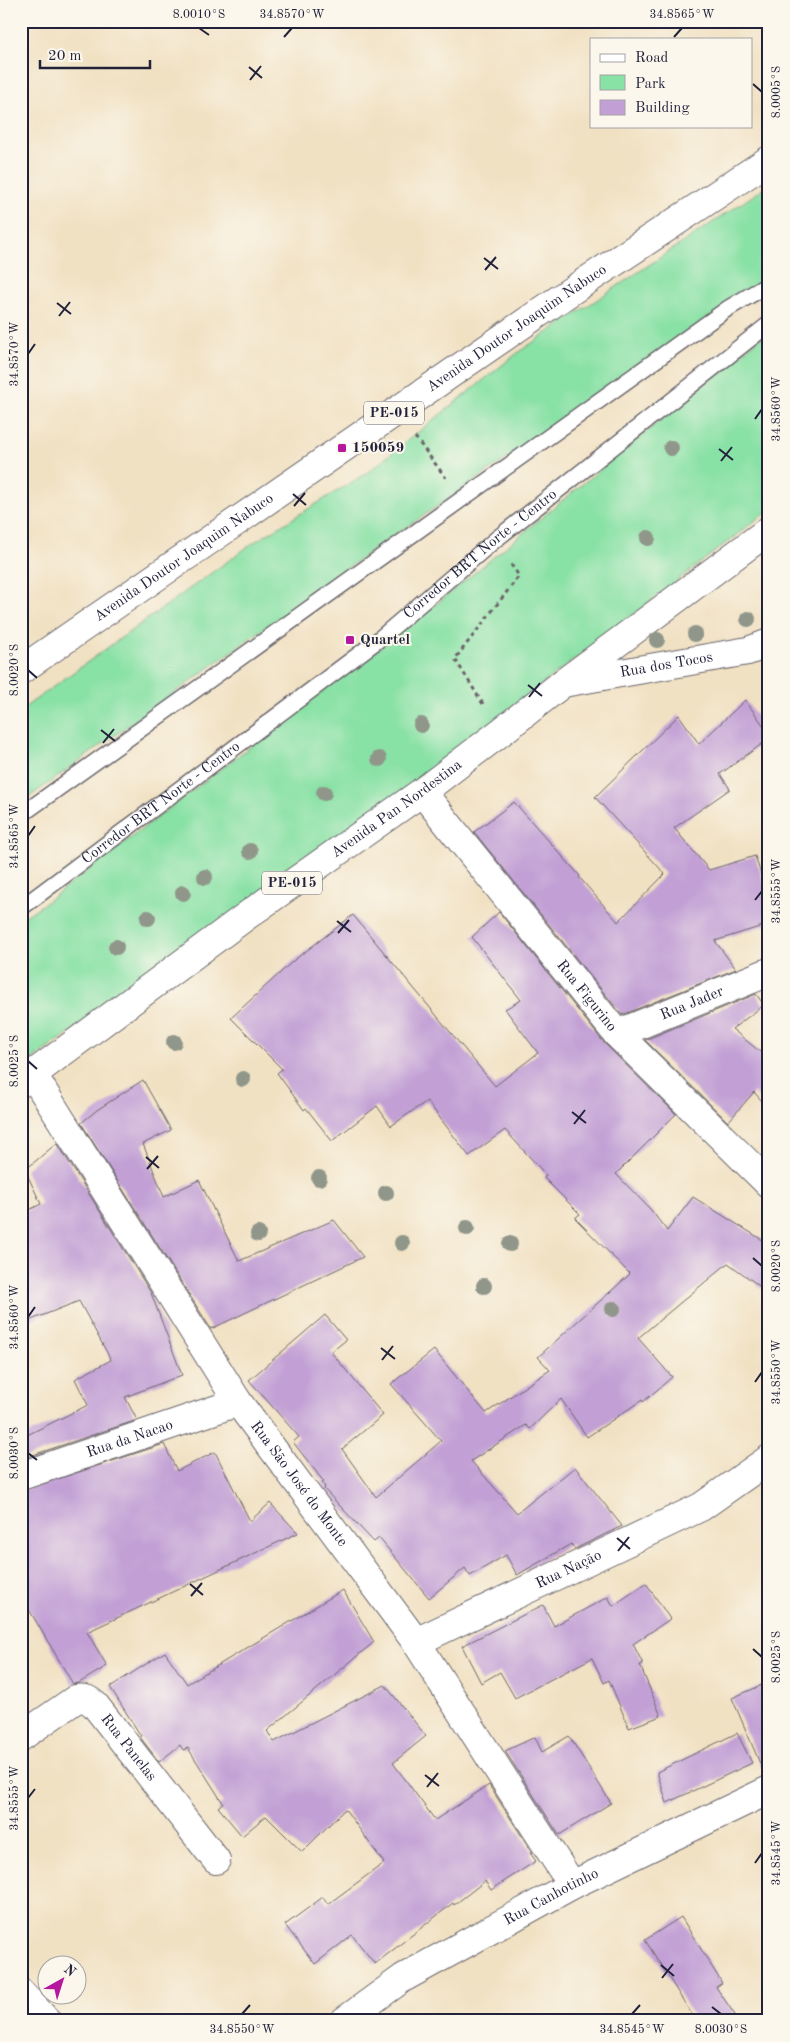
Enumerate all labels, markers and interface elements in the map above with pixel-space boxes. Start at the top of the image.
text: 34.8570°W [260,8,325,21]
text: 34.8565°W [650,8,715,21]
text: 8.0010°S [173,9,225,21]
scale bar [40,38,150,70]
legend [590,38,752,128]
text: 20 m [48,49,82,64]
text: Road [635,51,669,66]
text: 8.0005°S [770,66,783,118]
text: Park [635,77,666,92]
text: Building [635,101,690,116]
street label: Avenida Doutor Joaquim Nabuco [424,262,609,395]
text: 34.8570°W [8,321,21,386]
text: 34.8560°W [770,376,783,441]
road number: PE-015 [364,402,424,424]
place label: 150059 [352,441,404,456]
marker: 150059 [336,442,348,454]
street label: Corredor BRT Norte - Centro [401,487,560,622]
street label: Avenida Doutor Joaquim Nabuco [92,491,276,625]
place label: Quartel [360,633,411,648]
marker: Quartel [344,634,356,646]
text: 8.0020°S [9,644,21,696]
street label: Rua dos Tocos [619,650,714,681]
street label: Corredor BRT Norte - Centro [79,739,243,867]
street label: Avenida Pan Nordestina [329,757,465,861]
text: 34.8565°W [8,803,21,868]
text: 34.8555°W [770,858,783,923]
road number: PE-015 [262,871,322,894]
street label: Rua Figurino [553,958,619,1034]
street label: Rua Jader [658,984,726,1023]
text: 8.0025°S [8,1035,21,1087]
text: 8.0020°S [771,1240,783,1292]
text: 34.8560°W [8,1284,21,1349]
text: 34.8550°W [770,1339,783,1404]
street label: Rua da Nacao [85,1417,175,1461]
street label: Rua São José do Monte [248,1419,350,1549]
text: 8.0030°S [9,1427,21,1479]
street label: Rua Nação [534,1548,604,1592]
text: 8.0025°S [770,1631,783,1683]
street label: Rua Panelas [98,1711,159,1784]
text: 34.8555°W [8,1765,21,1830]
text: 34.8545°W [770,1820,783,1885]
street label: Rua Canhotinho [502,1866,601,1928]
north arrow [38,1954,88,2004]
text: N [61,1962,78,1980]
text: 34.8550°W [210,2023,275,2036]
text: 34.8545°W [600,2023,665,2036]
text: 8.0030°S [695,2024,747,2036]

